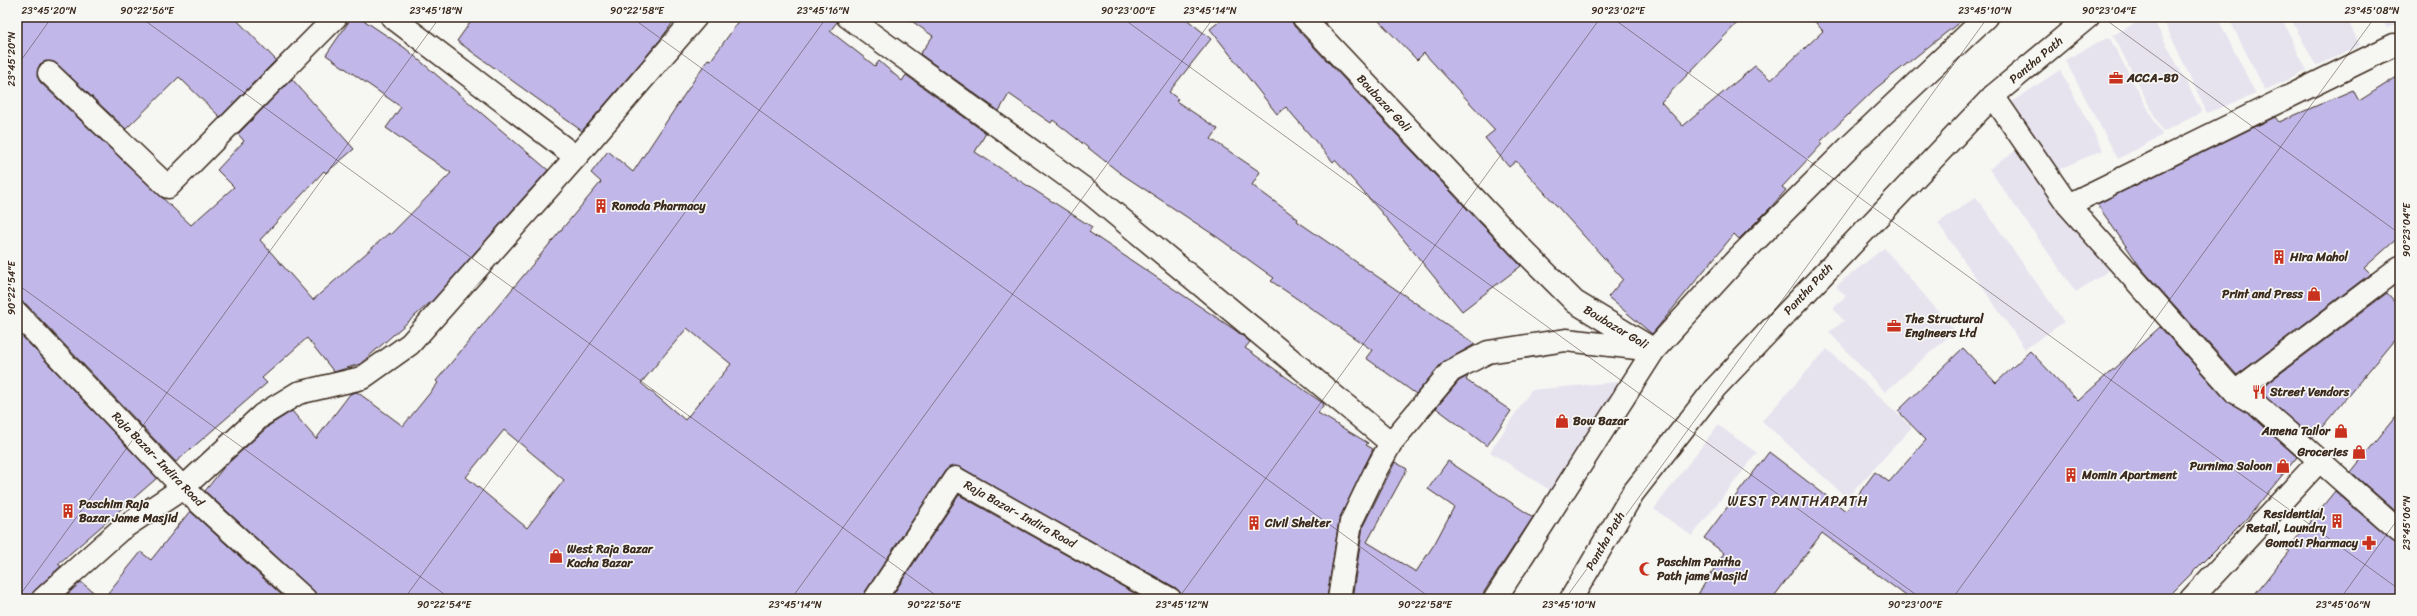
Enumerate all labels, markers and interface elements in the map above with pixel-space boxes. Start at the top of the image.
text: 23°45'20"N [22,2,76,20]
text: 90°22'56"E [120,2,175,20]
text: 23°45'18"N [409,2,463,20]
text: 90°22'58"E [610,2,665,20]
text: 23°45'16"N [797,2,849,20]
text: 90°23'00"E [1101,2,1156,20]
text: 23°45'14"N [1183,2,1237,20]
text: 90°23'02"E [1591,2,1646,20]
text: 23°45'10"N [1958,2,2012,20]
text: 90°23'04"E [2082,2,2137,20]
text: 23°45'08"N [2344,2,2400,20]
street label: Pantha Path [2004,31,2068,89]
text: 23°45'20"N [3,32,21,86]
place label: ACCA-BD [2126,67,2179,89]
street label: Boubazar Goli [1351,69,1417,138]
office icon: ACCA-BD [2108,70,2124,86]
place label: Ronoda Pharmacy [611,195,706,217]
building icon: Ronoda Pharmacy [593,198,609,214]
text: 90°23'04"E [2398,202,2416,257]
place label: Hira Mahol [2289,246,2349,268]
building icon: Hira Mahol [2271,249,2287,265]
street label: Pantha Path [1778,258,1838,320]
text: 90°22'54"E [3,260,21,315]
place label: Print and Press [2222,283,2303,305]
shop icon: Print and Press [2306,286,2322,302]
street label: Boubazar Goli [1579,299,1653,356]
place label: The Structural Engineers Ltd [1905,308,1984,344]
office icon: The Structural Engineers Ltd [1886,318,1902,334]
place label: Street Vendors [2269,381,2350,403]
restaurant icon: Street Vendors [2251,384,2267,400]
street label: Raja Bazar- Indira Road [106,406,211,513]
place label: Bow Bazar [1573,410,1630,432]
shop icon: Bow Bazar [1554,413,1570,429]
place label: Amena Tailor [2261,420,2331,442]
shop icon: Amena Tailor [2333,423,2349,439]
place label: Groceries [2296,441,2348,463]
shop icon: Groceries [2351,444,2367,460]
place label: Purnima Saloon [2190,455,2273,477]
shop icon: Purnima Saloon [2275,458,2291,474]
place label: Momin Apartment [2081,464,2178,486]
building icon: Momin Apartment [2063,467,2079,483]
street label: Raja Bazar- Indira Road [960,474,1082,555]
district label: WEST PANTHAPATH [1728,489,1868,514]
place label: Paschim Raja Bazar Jame Masjid [79,493,179,529]
text: 23°45'06"N [2398,496,2416,550]
building icon: Paschim Raja Bazar Jame Masjid [60,503,76,519]
place label: Residential, Retail, Laundry [2245,503,2327,539]
street label: Pantha Path [1579,507,1631,575]
place label: Civil Shelter [1264,512,1332,534]
building icon: Residential, Retail, Laundry [2329,513,2345,529]
building icon: Civil Shelter [1246,515,1262,531]
place label: Gomoti Pharmacy [2264,532,2359,554]
pharmacy icon: Gomoti Pharmacy [2361,535,2377,551]
place label: West Raja Bazar Kacha Bazar [566,538,654,574]
shop icon: West Raja Bazar Kacha Bazar [548,548,564,564]
place label: Paschim Pantha Path jame Masjid [1657,551,1749,587]
mosque icon: Paschim Pantha Path jame Masjid [1638,561,1654,577]
text: 90°22'54"E [417,596,472,614]
text: 23°45'14"N [768,596,822,614]
text: 90°22'56"E [907,596,962,614]
text: 23°45'12"N [1156,596,1208,614]
text: 90°22'58"E [1398,596,1453,614]
text: 23°45'10"N [1542,596,1596,614]
text: 90°23'00"E [1888,596,1943,614]
text: 23°45'06"N [2316,596,2370,614]

